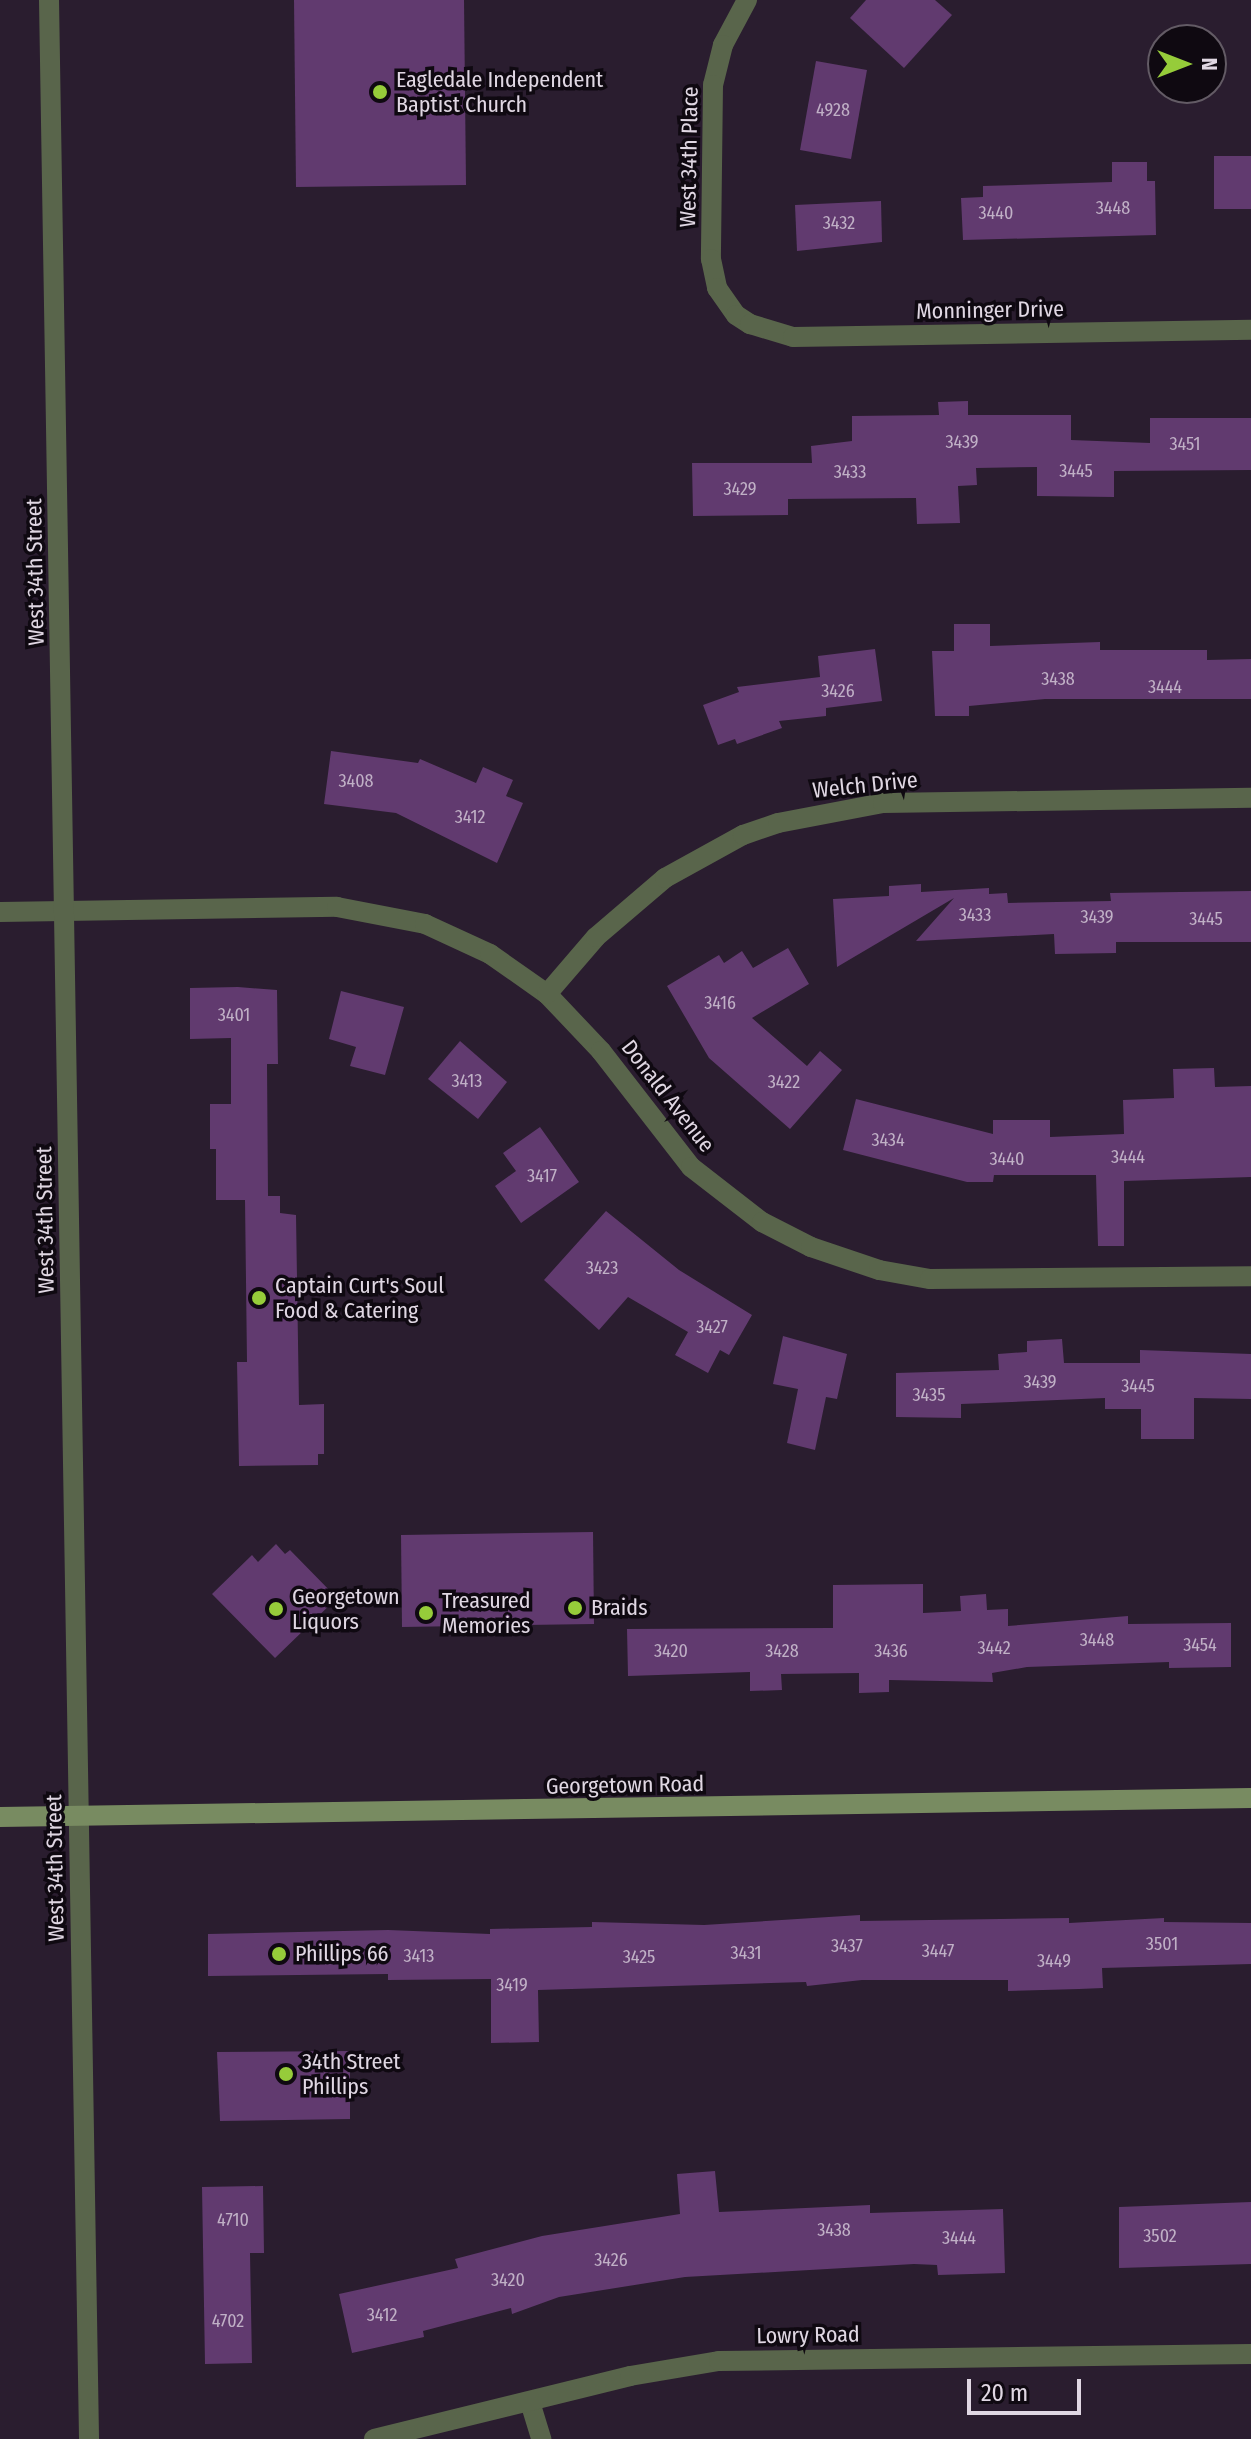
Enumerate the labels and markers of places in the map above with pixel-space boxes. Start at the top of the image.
place label: Eagledale Independent Baptist Church [396,66,603,118]
marker: Eagledale Independent Baptist Church [371,83,389,101]
place label: Captain Curt's Soul Food & Catering [275,1272,444,1324]
marker: Captain Curt's Soul Food & Catering [250,1289,268,1307]
place label: Georgetown Liquors [292,1583,400,1634]
place label: Treasured Memories [442,1587,531,1638]
place label: Braids [591,1595,648,1621]
marker: Braids [566,1599,584,1617]
marker: Georgetown Liquors [267,1600,285,1618]
marker: Treasured Memories [417,1604,435,1622]
place label: Phillips 66 [295,1941,388,1967]
marker: Phillips 66 [270,1945,288,1963]
place label: 34th Street Phillips [302,2048,401,2100]
marker: 34th Street Phillips [277,2065,295,2083]

